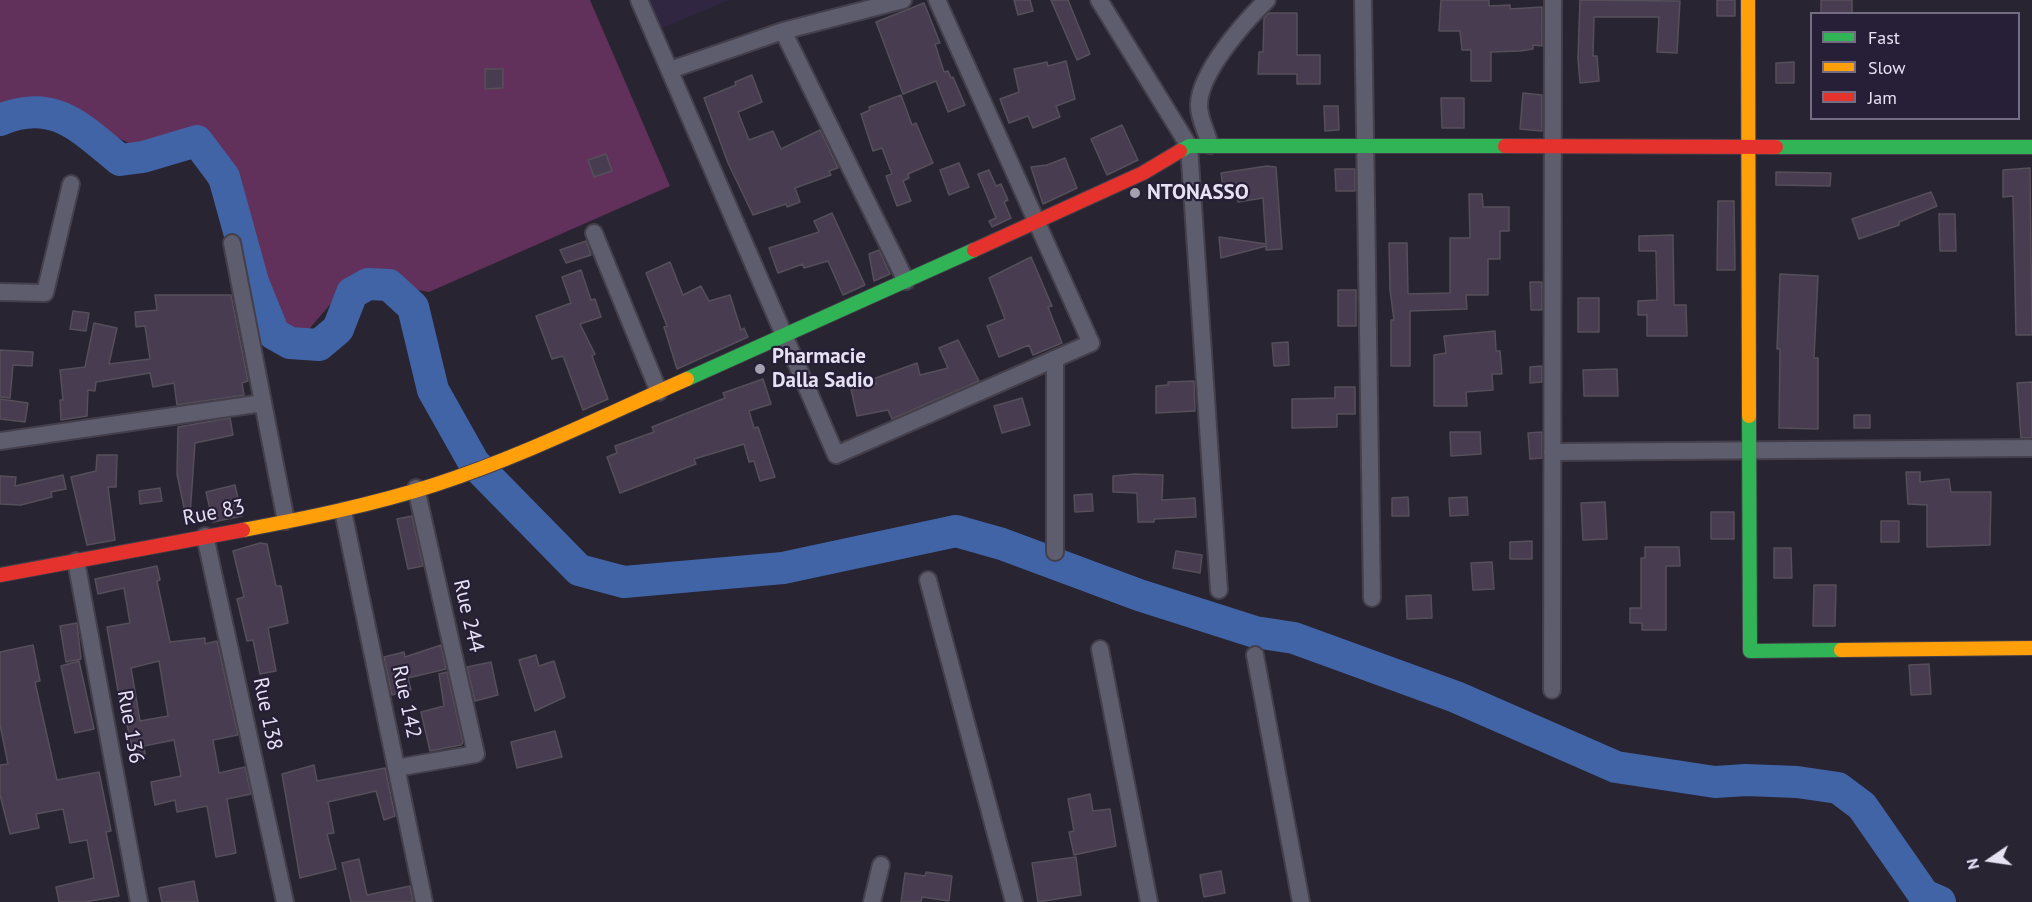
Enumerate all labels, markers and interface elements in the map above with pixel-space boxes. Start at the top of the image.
legend [1810,12,2020,120]
text: Fast [1868,26,1900,49]
text: Slow [1868,56,1906,79]
text: Jam [1868,86,1897,109]
place label: NTONASSO [1147,180,1249,206]
marker: NTONASSO [1128,186,1142,200]
place label: Pharmacie Dalla Sadio [772,344,874,394]
marker: Pharmacie Dalla Sadio [753,362,767,376]
street label: Rue 83 [181,495,247,531]
street label: Rue 244 [447,577,489,655]
street label: Rue 142 [386,663,426,741]
street label: Rue 138 [247,675,287,753]
street label: Rue 136 [111,688,149,766]
north arrow [1960,830,2020,890]
text: N [1962,857,1983,871]

